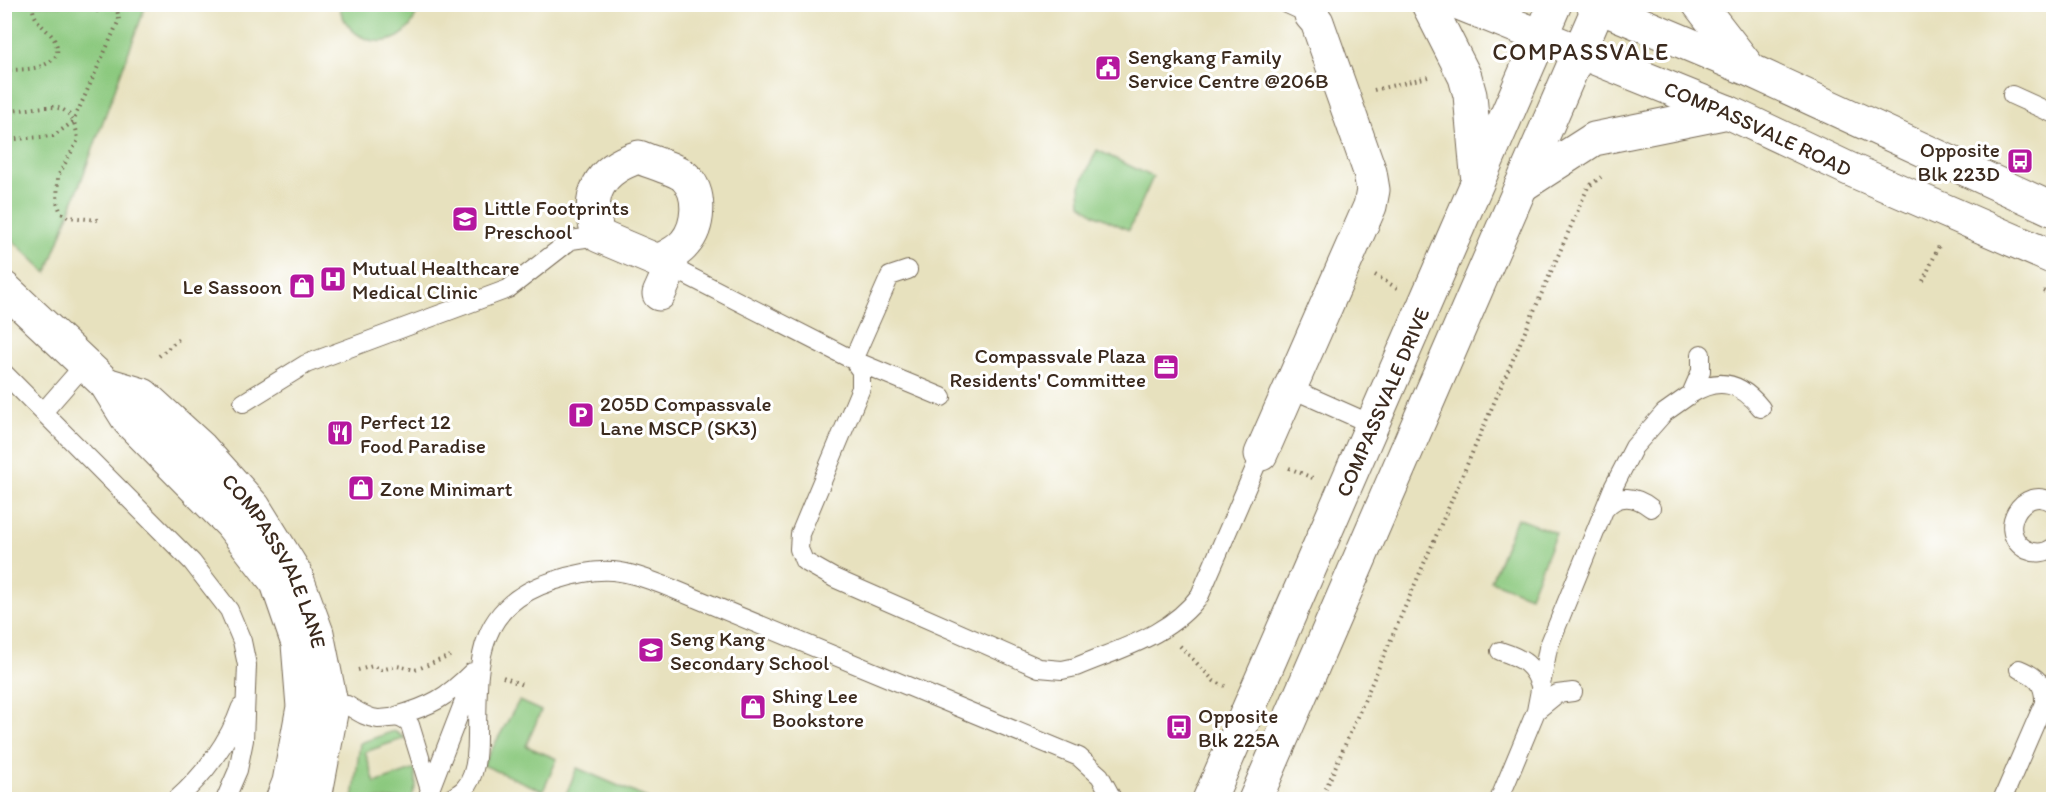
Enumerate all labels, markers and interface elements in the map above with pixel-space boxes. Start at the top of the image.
district label: COMPASSVALE [1492,37,1670,66]
place label: Sengkang Family Service Centre @206B [1128,44,1329,93]
public building icon: Sengkang Family Service Centre @206B [1093,53,1123,83]
street label: COMPASSVALE ROAD [1661,75,1856,181]
place label: Opposite Blk 223D [1918,137,2000,186]
bus stop icon: Opposite Blk 223D [2005,146,2035,176]
place label: Little Footprints Preschool [484,195,629,244]
school or university icon: Little Footprints Preschool [450,204,480,234]
place label: Mutual Healthcare Medical Clinic [352,255,520,304]
hospital icon: Mutual Healthcare Medical Clinic [318,264,348,294]
shop icon: Le Sassoon [287,271,317,301]
place label: Le Sassoon [183,274,282,299]
street label: COMPASSVALE DRIVE [1330,304,1434,500]
place label: Compassvale Plaza Residents' Committee [949,343,1146,392]
office icon: Compassvale Plaza Residents' Committee [1151,352,1181,382]
place label: 205D Compassvale Lane MSCP (SK3) [600,391,772,440]
parking icon: 205D Compassvale Lane MSCP (SK3) [566,400,596,430]
place label: Perfect 12 Food Paradise [360,409,486,458]
restaurant icon: Perfect 12 Food Paradise [325,418,355,448]
street label: COMPASSVALE LANE [217,468,332,650]
shop icon: Zone Minimart [346,473,376,503]
place label: Zone Minimart [380,476,512,501]
place label: Seng Kang Secondary School [670,626,829,675]
school or university icon: Seng Kang Secondary School [636,635,666,665]
place label: Shing Lee Bookstore [772,683,864,732]
shop icon: Shing Lee Bookstore [738,692,768,722]
place label: Opposite Blk 225A [1198,703,1280,752]
bus stop icon: Opposite Blk 225A [1164,712,1194,742]

